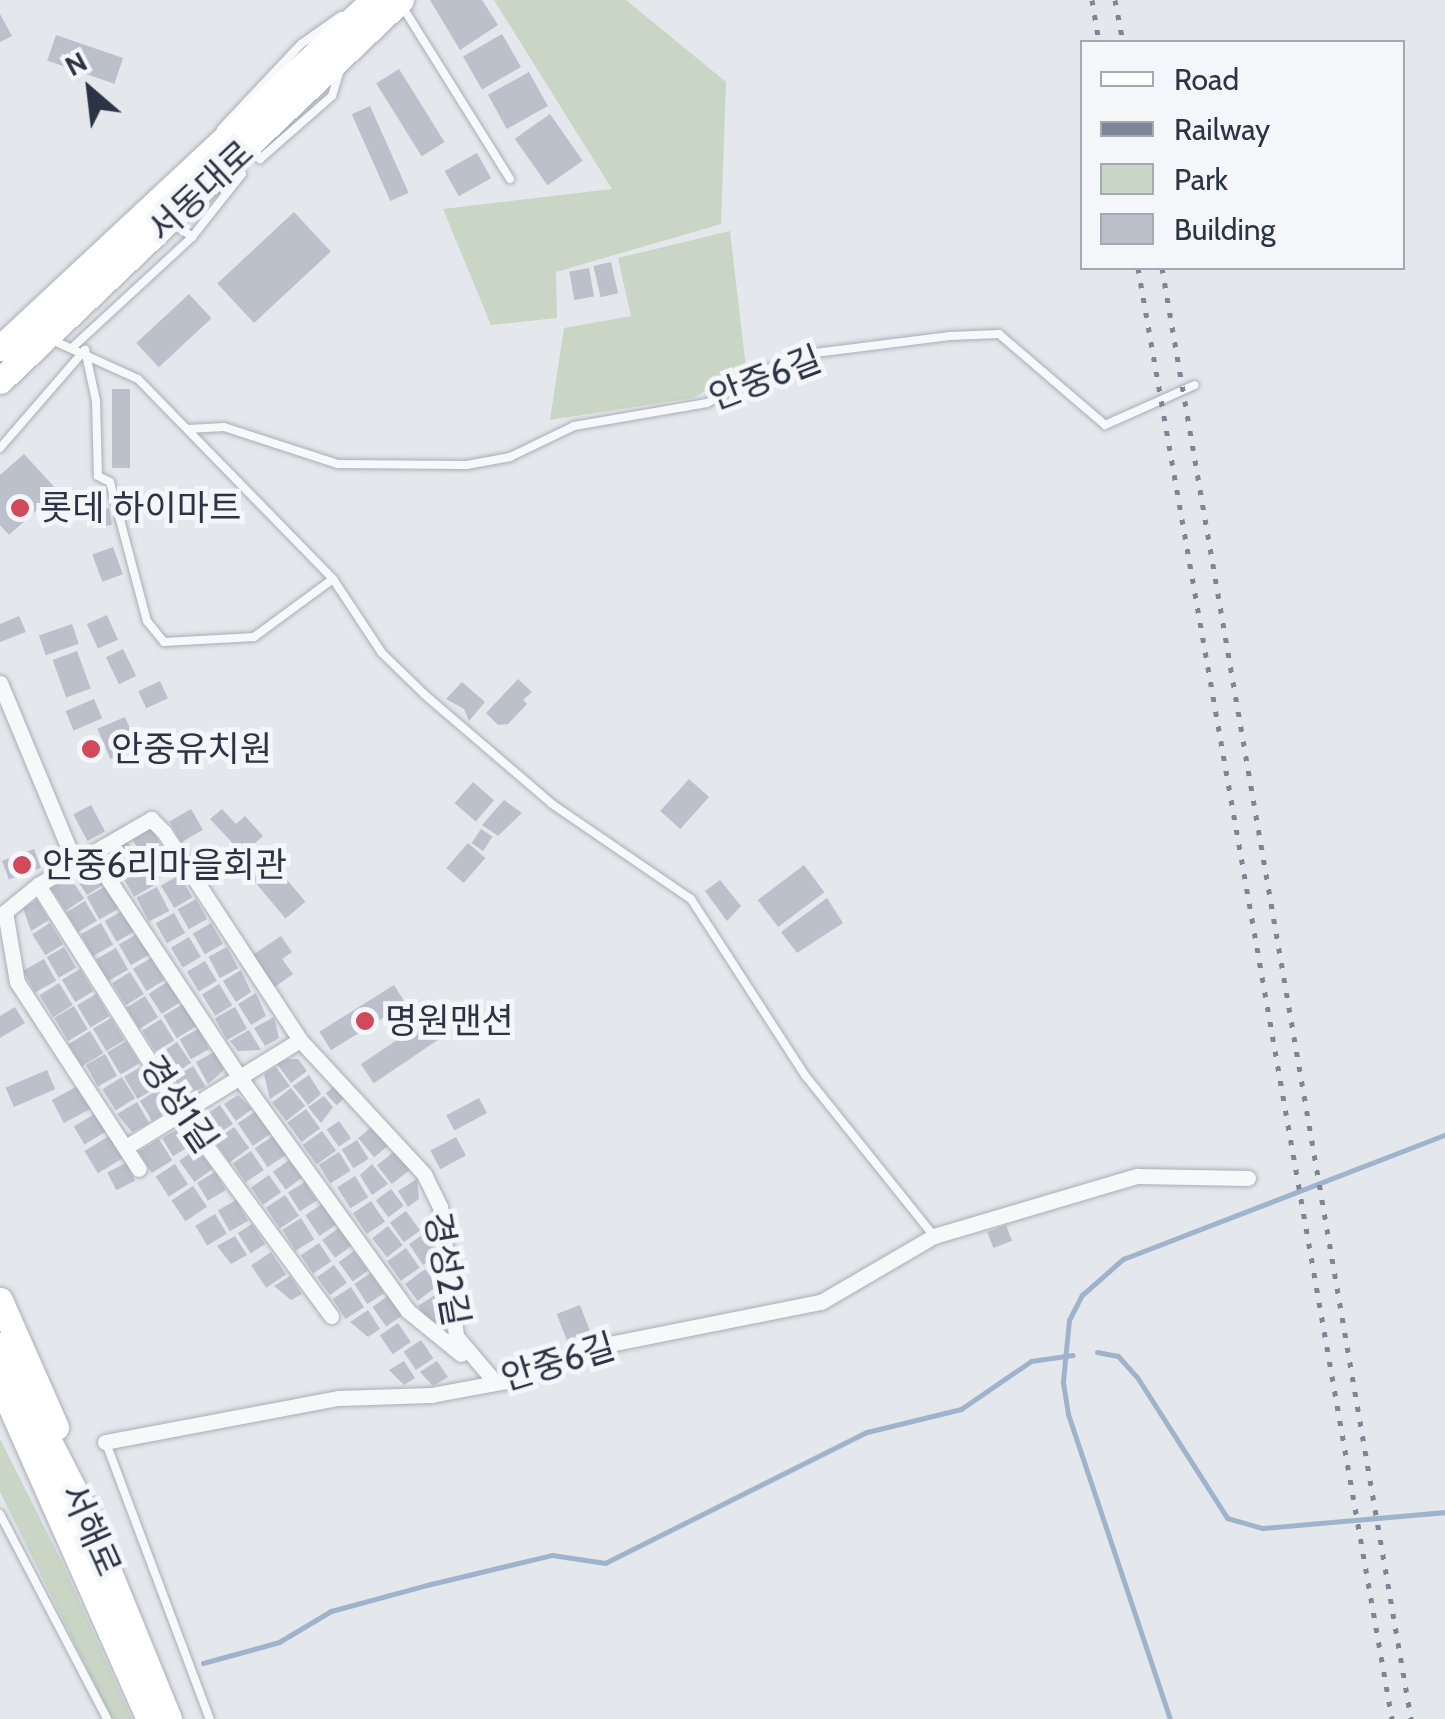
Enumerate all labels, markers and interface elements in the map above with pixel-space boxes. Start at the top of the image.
north arrow [40,40,140,140]
legend [1080,40,1405,270]
text: N [59,44,93,83]
text: Road [1174,61,1239,98]
text: Railway [1174,111,1270,148]
street label: 서동대로 [140,132,262,250]
text: Park [1174,161,1228,198]
text: Building [1174,211,1276,248]
street label: 안중6길 [703,338,827,418]
place label: 롯데 하이마트 [40,487,241,529]
marker: 롯데 하이마트 [9,497,31,519]
place label: 안중유치원 [111,728,272,770]
marker: 안중유치원 [80,738,102,760]
place label: 안중6리마을회관 [42,844,287,886]
marker: 안중6리마을회관 [11,854,33,876]
place label: 명원맨션 [385,1000,514,1042]
marker: 명원맨션 [354,1010,376,1032]
street label: 경성1길 [131,1047,227,1161]
street label: 경성2길 [416,1209,478,1329]
street label: 안중6길 [496,1325,620,1399]
street label: 서해로 [52,1477,130,1583]

